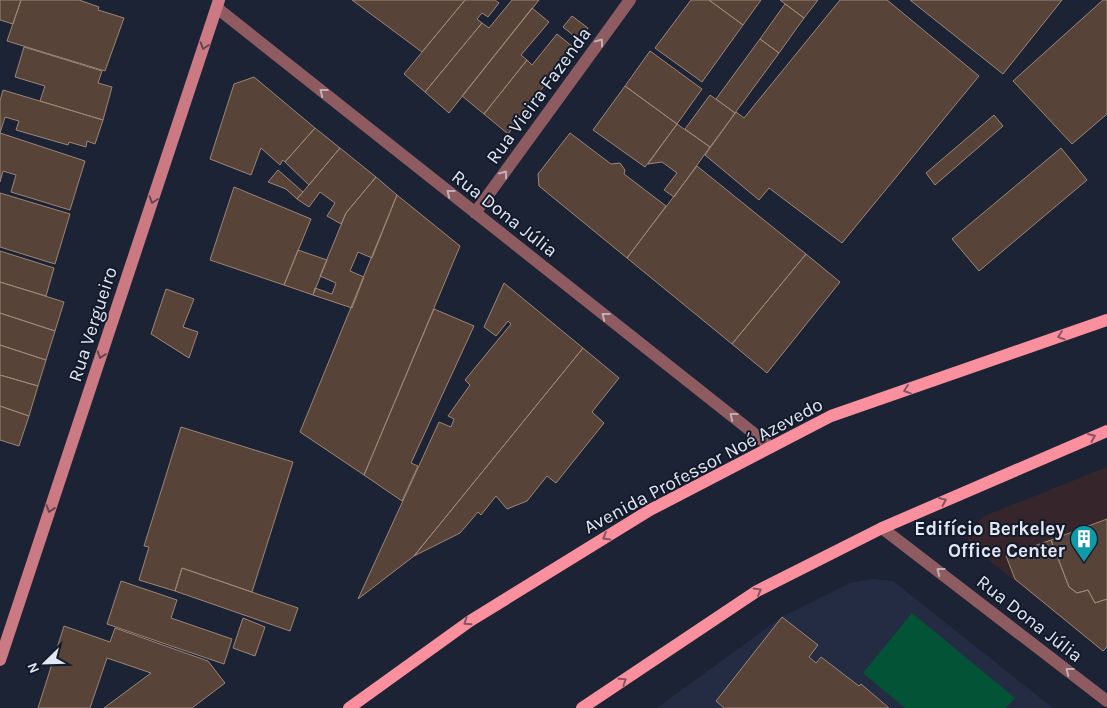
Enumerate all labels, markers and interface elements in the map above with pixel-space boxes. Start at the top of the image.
street label: Rua Vieira Fazenda [482,23,596,168]
one-way arrow [594,38,603,48]
one-way arrow [200,42,210,50]
one-way arrow [320,90,329,98]
street label: Rua Dona Júlia [447,166,562,262]
one-way arrow [498,170,507,180]
one-way arrow [447,190,456,199]
one-way arrow [148,196,158,204]
street label: Rua Vergueiro [64,264,122,384]
one-way arrow [602,312,611,321]
one-way arrow [1057,330,1066,340]
one-way arrow [97,350,107,358]
one-way arrow [904,384,912,394]
street label: Avenida Professor Noé Azevedo [580,393,827,538]
one-way arrow [730,414,739,422]
one-way arrow [1087,433,1096,443]
one-way arrow [937,497,946,507]
one-way arrow [46,504,56,513]
place label: Edifício Berkeley Office Center [914,518,1066,562]
building icon: Edifício Berkeley Office Center [1069,524,1099,563]
one-way arrow [602,531,611,541]
one-way arrow [937,569,946,577]
street label: Rua Dona Júlia [972,571,1087,667]
one-way arrow [753,587,762,597]
one-way arrow [464,616,473,626]
north arrow [20,638,70,688]
text: N [24,660,43,676]
one-way arrow [1065,668,1074,677]
one-way arrow [617,678,627,687]

